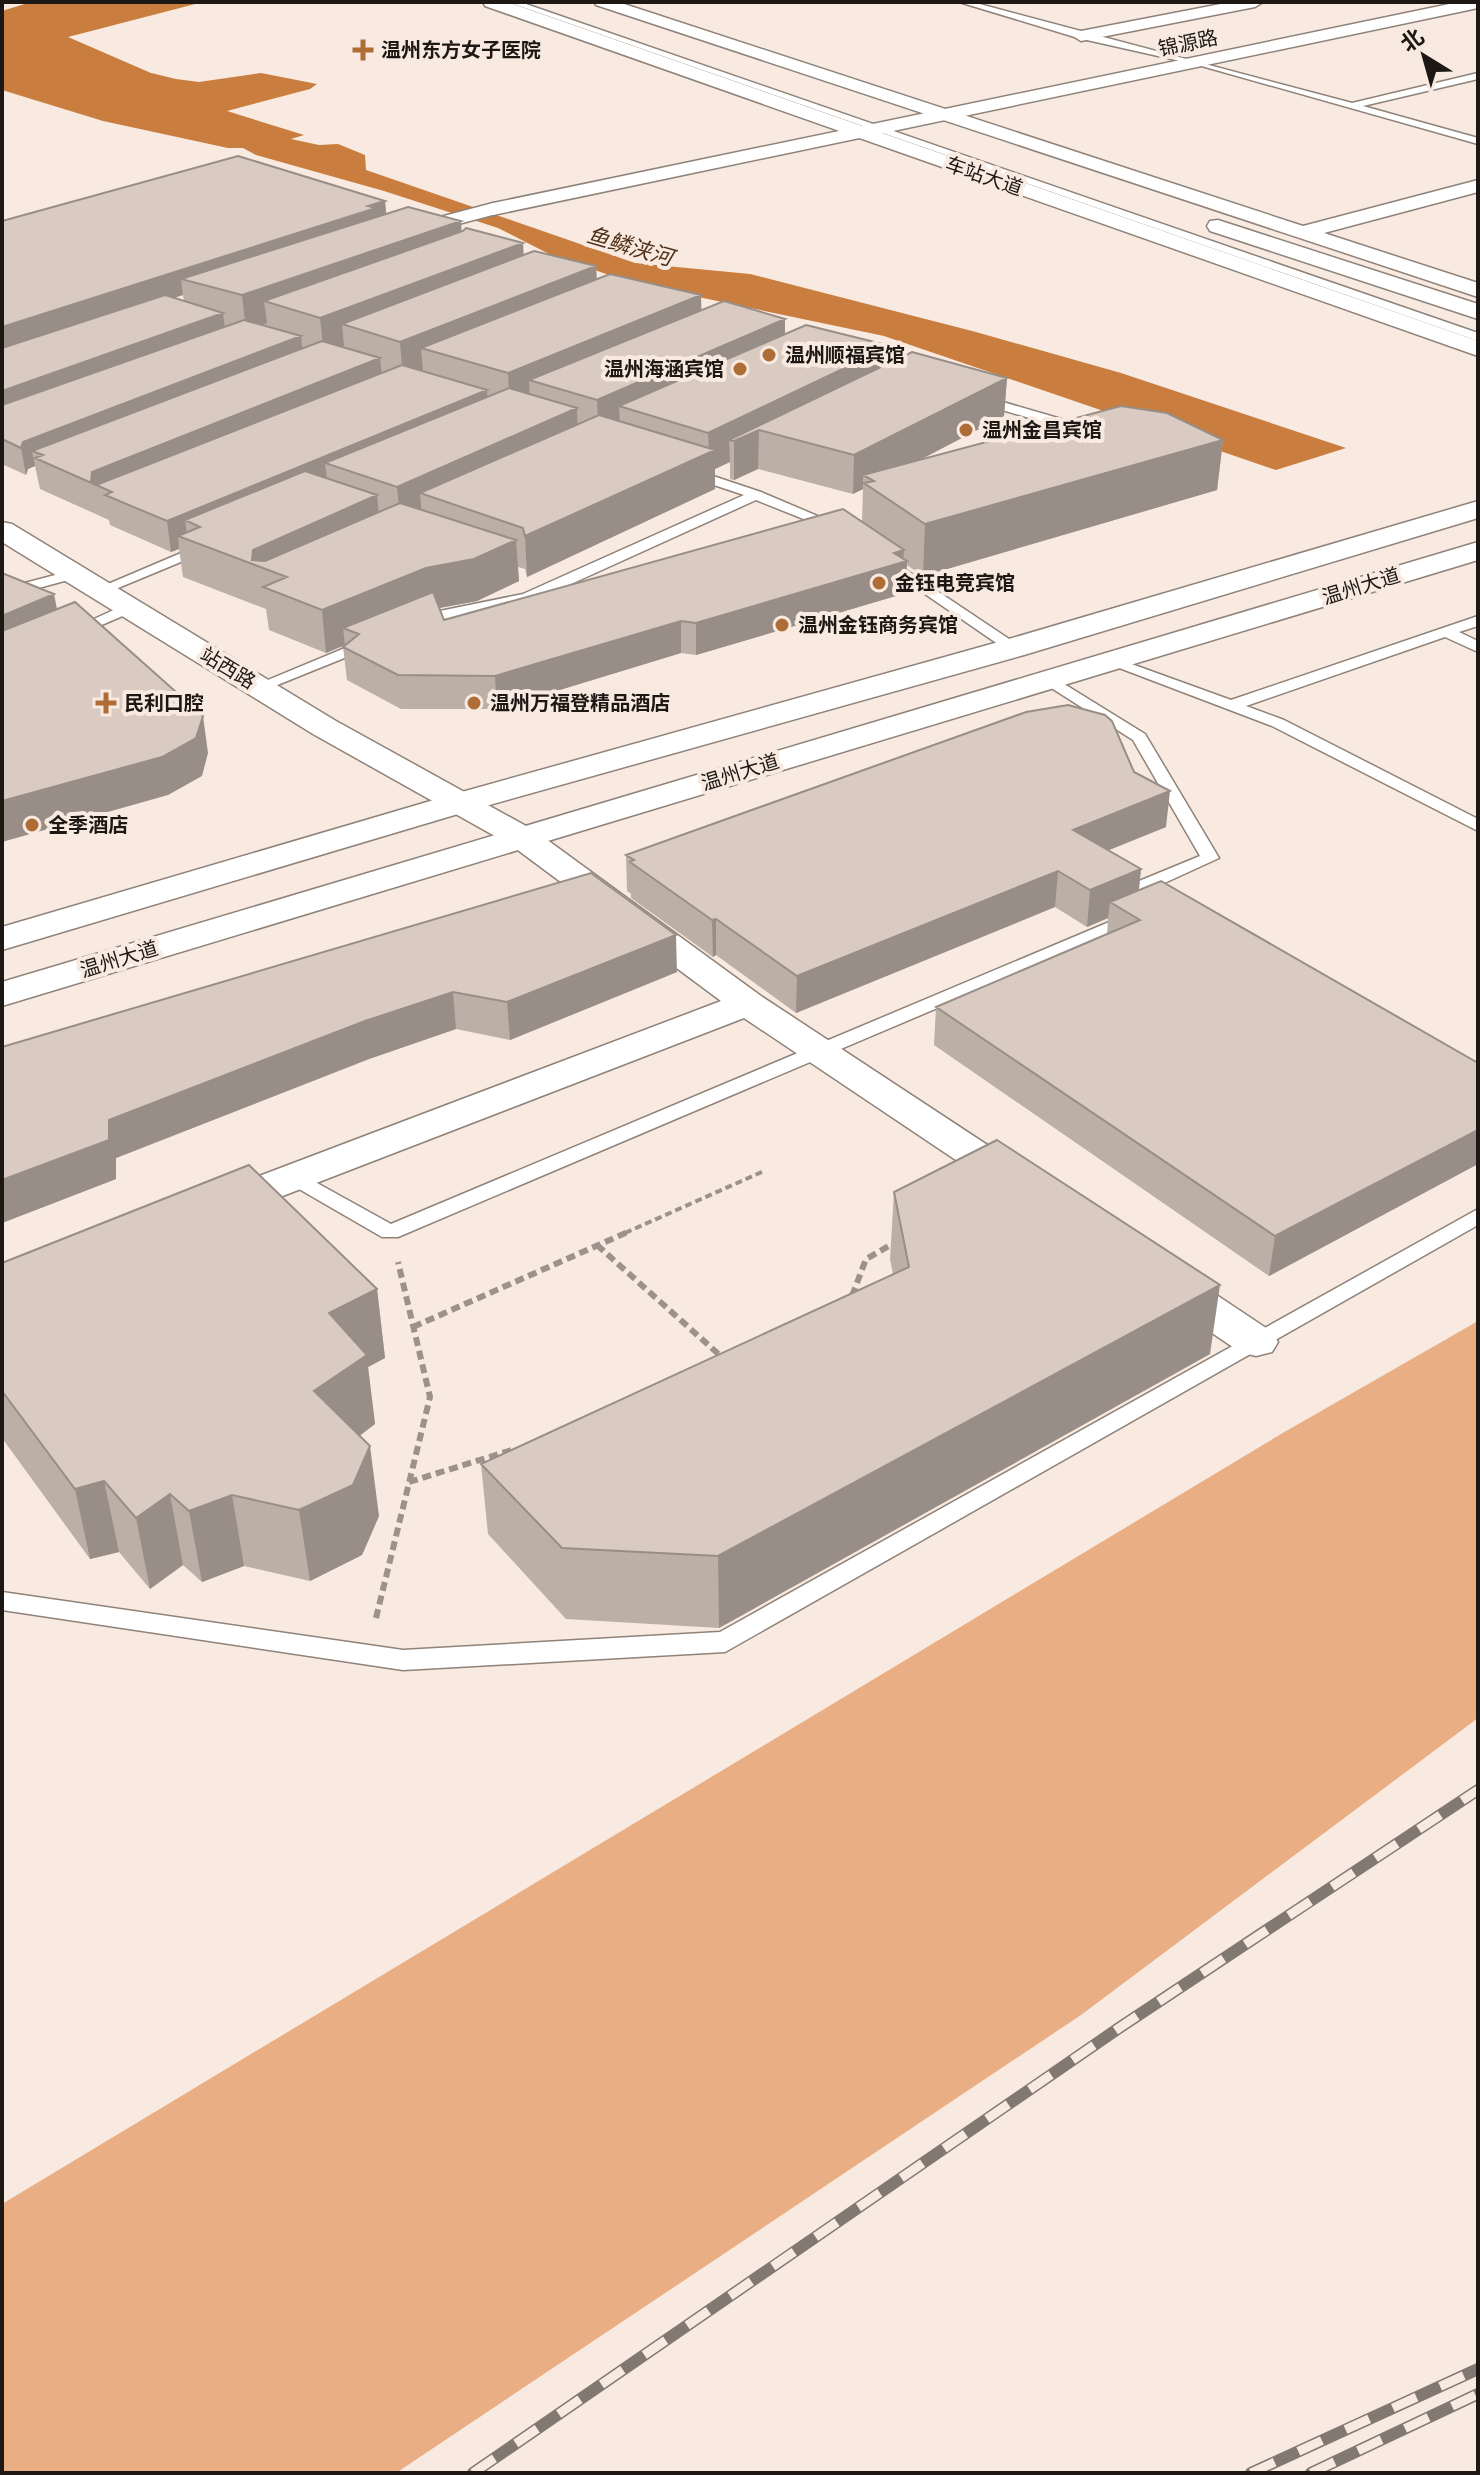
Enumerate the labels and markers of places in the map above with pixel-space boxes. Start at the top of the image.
place label: 温州东方女子医院 [381,37,541,63]
marker: 温州东方女子医院 [352,39,374,61]
place label: 温州顺福宾馆 [785,342,905,368]
marker: 温州顺福宾馆 [760,346,778,364]
place label: 温州海涵宾馆 [604,356,724,382]
marker: 温州海涵宾馆 [731,360,749,378]
place label: 温州金昌宾馆 [982,417,1102,443]
marker: 温州金昌宾馆 [957,421,975,439]
place label: 金钰电竞宾馆 [895,570,1015,596]
marker: 金钰电竞宾馆 [870,574,888,592]
place label: 温州金钰商务宾馆 [798,612,958,638]
marker: 温州金钰商务宾馆 [773,616,791,634]
place label: 民利口腔 [124,690,204,716]
place label: 温州万福登精品酒店 [490,690,670,716]
marker: 民利口腔 [95,692,117,714]
marker: 温州万福登精品酒店 [465,694,483,712]
place label: 全季酒店 [48,812,128,838]
marker: 全季酒店 [23,816,41,834]

